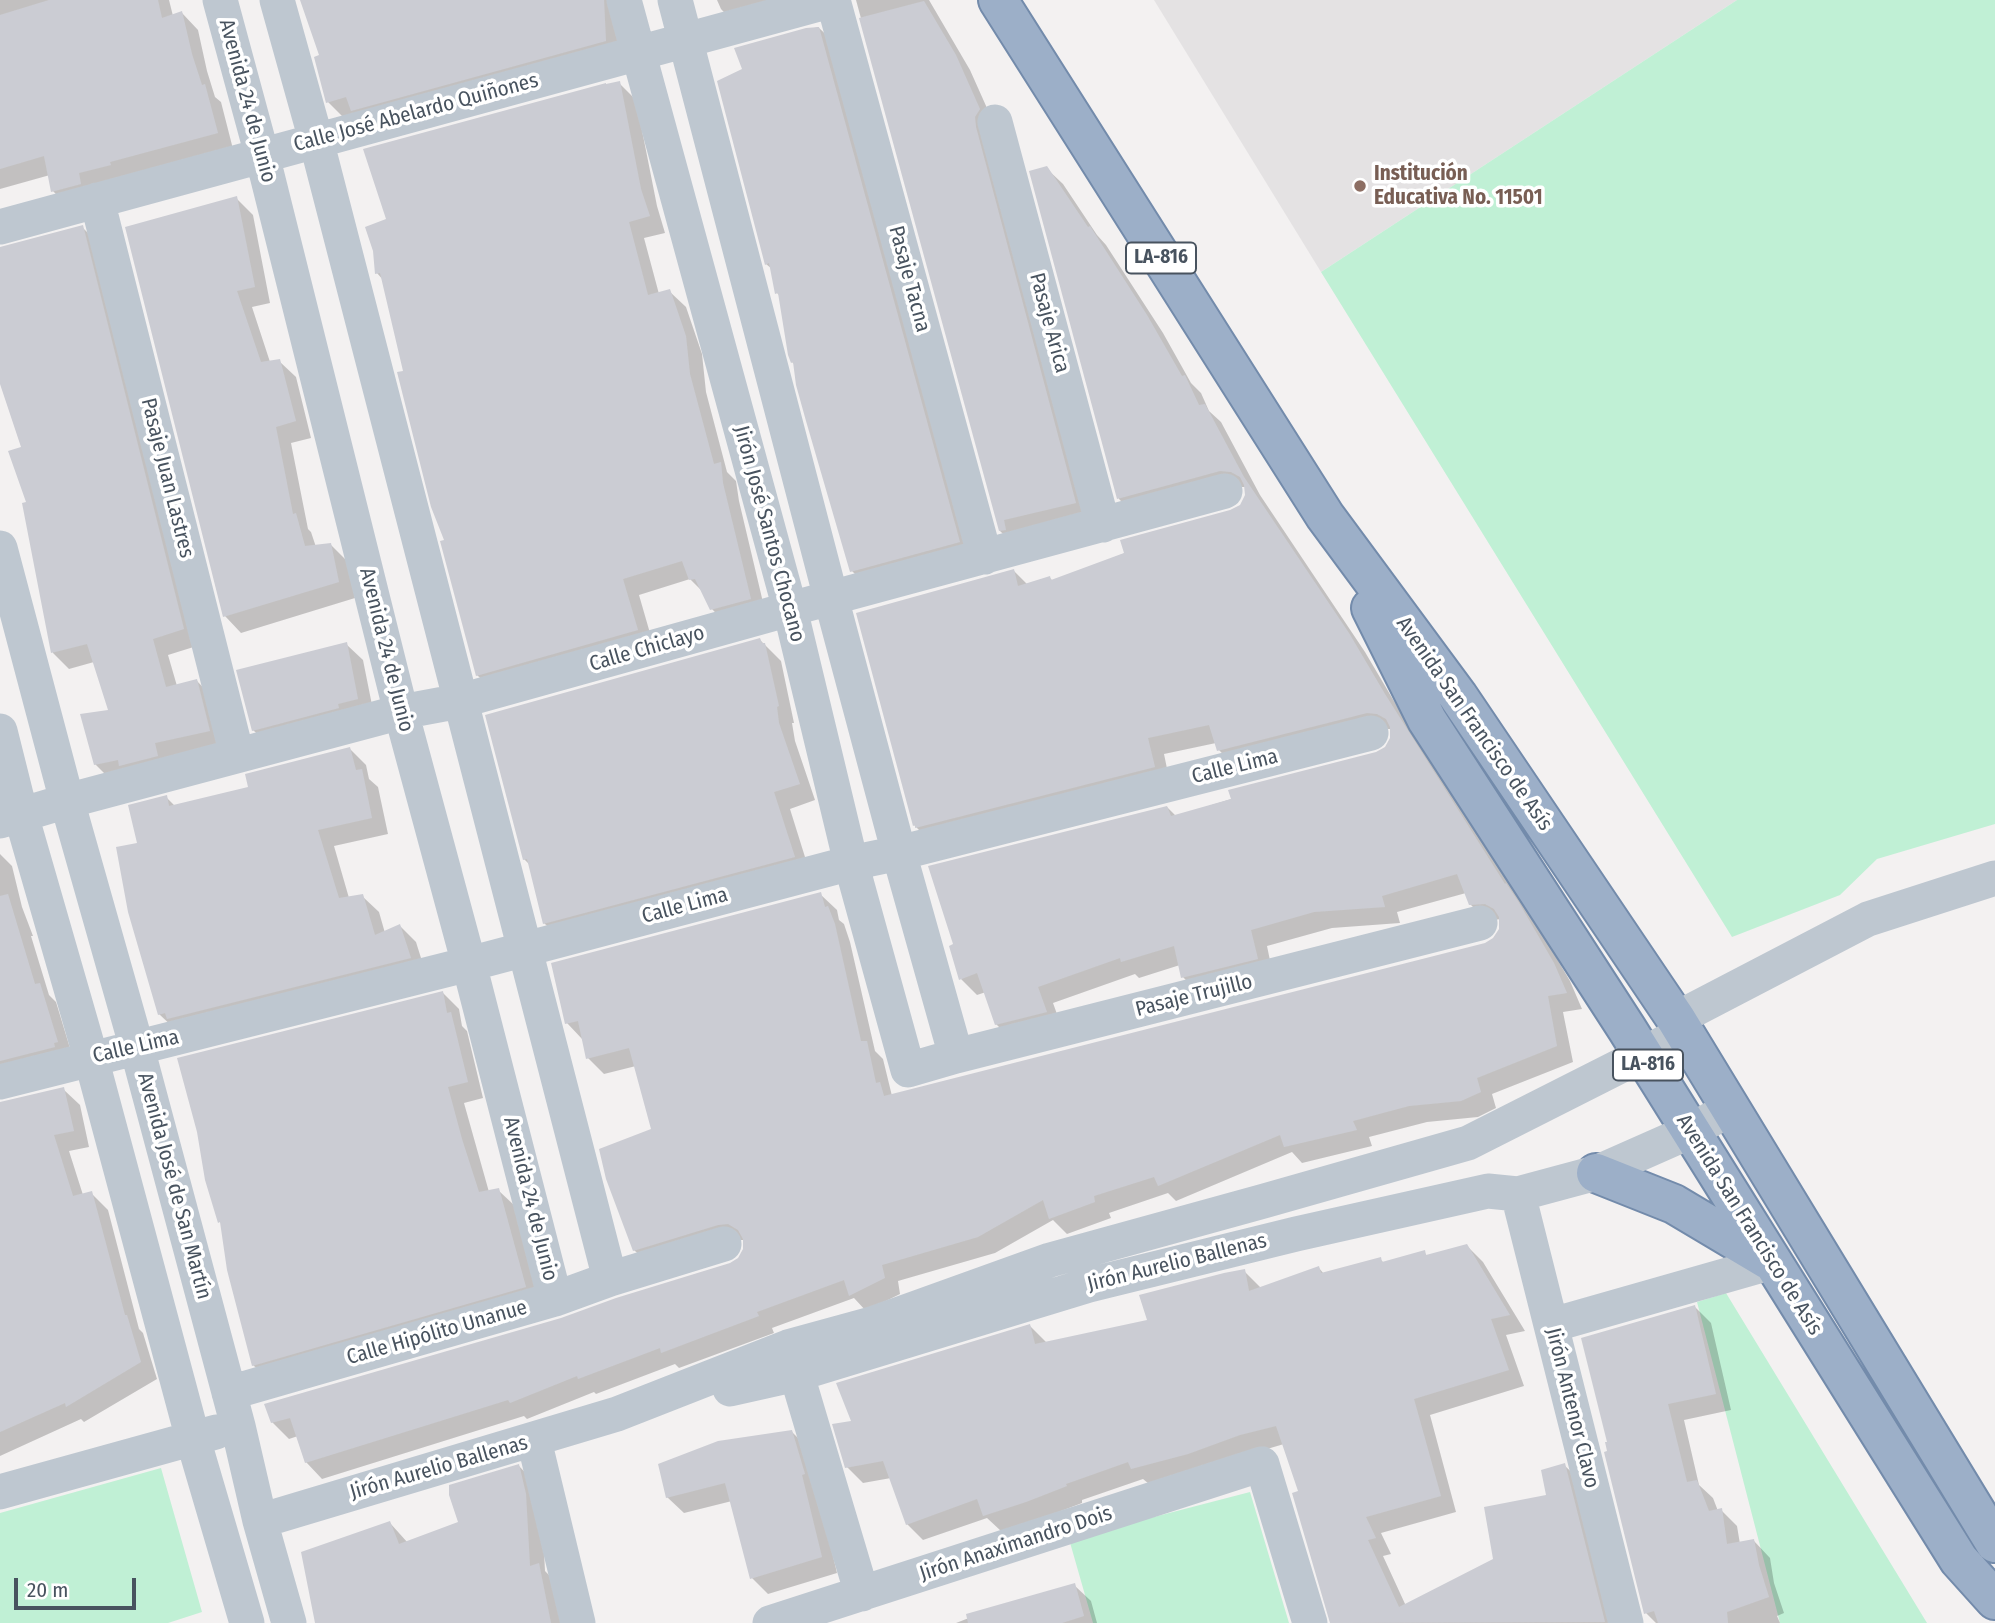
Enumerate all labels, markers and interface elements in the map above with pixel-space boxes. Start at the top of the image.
street label: Avenida 24 de Junio [213,17,281,185]
street label: Calle José Abelardo Quiñones [291,68,541,158]
place label: Institución Educativa No. 11501 [1374,161,1543,211]
marker: Institución Educativa No. 11501 [1352,178,1368,194]
street label: Pasaje Tacna [883,223,935,335]
road number: LA-816 [1126,242,1196,274]
street label: Pasaje Arica [1024,270,1074,376]
street label: Pasaje Juan Lastres [135,396,199,560]
street label: Jirón José Santos Chocano [728,423,810,645]
street label: Avenida 24 de Junio [353,565,419,735]
street label: Avenida San Francisco de Asís [1390,612,1558,836]
street label: Calle Chiclayo [587,621,707,677]
street label: Calle Lima [1189,744,1281,790]
street label: Calle Lima [639,882,731,930]
street label: Pasaje Trujillo [1133,969,1255,1023]
street label: Calle Lima [90,1025,182,1069]
road number: LA-816 [1613,1050,1683,1080]
street label: Avenida José de San Martín [132,1070,216,1302]
street label: Avenida San Francisco de Asís [1671,1110,1827,1340]
street label: Avenida 24 de Junio [497,1114,563,1284]
street label: Jirón Aurelio Ballenas [1085,1229,1269,1297]
street label: Calle Hipólito Unanue [344,1295,530,1371]
street label: Jirón Antenor Clavo [1540,1325,1604,1491]
street label: Jirón Aurelio Ballenas [347,1431,531,1505]
street label: Jirón Anaximandro Dois [917,1501,1115,1587]
scale bar [18,1564,140,1608]
text: 20 m [27,1577,68,1603]

